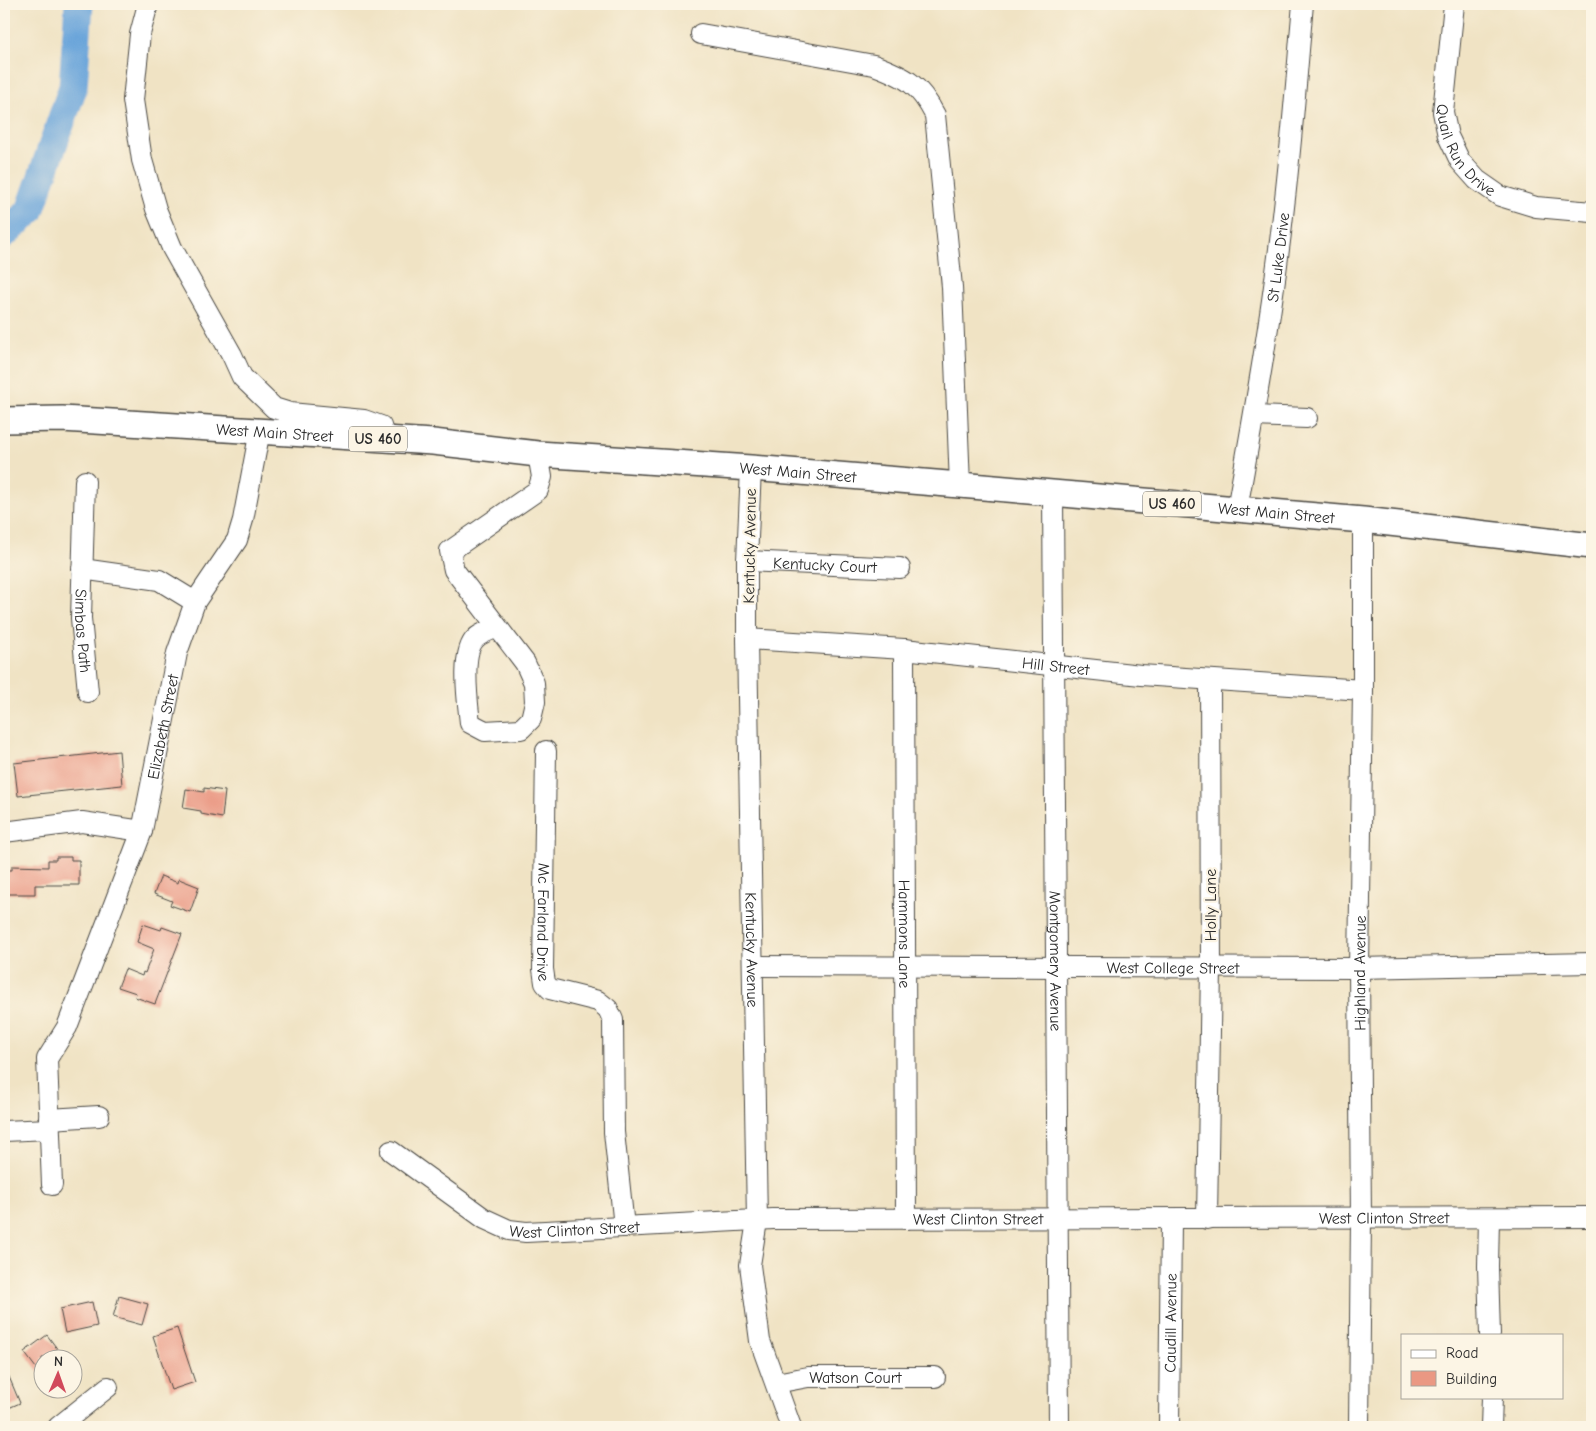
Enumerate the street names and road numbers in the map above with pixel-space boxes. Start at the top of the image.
street label: Quail Run Drive [1433,103,1499,200]
street label: St Luke Drive [1264,212,1293,303]
street label: West Main Street [216,421,334,446]
road number: US 460 [349,426,407,452]
street label: West Main Street [739,459,857,487]
street label: Kentucky Avenue [740,488,760,604]
road number: US 460 [1143,492,1201,516]
street label: West Main Street [1217,499,1336,528]
street label: Kentucky Court [773,554,878,577]
street label: Simbas Path [71,589,94,674]
street label: Hill Street [1021,654,1091,679]
street label: Elizabeth Street [144,672,183,781]
street label: Mc Farland Drive [533,863,553,982]
street label: Holly Lane [1202,869,1220,941]
street label: Hammons Lane [895,880,913,988]
street label: Montgomery Avenue [1046,891,1064,1031]
street label: Kentucky Avenue [741,892,761,1008]
street label: Highland Avenue [1351,915,1370,1031]
street label: West College Street [1107,959,1240,978]
street label: West Clinton Street [1319,1209,1450,1228]
street label: West Clinton Street [913,1210,1044,1229]
street label: West Clinton Street [508,1218,640,1242]
street label: Caudill Avenue [1162,1273,1180,1373]
street label: Watson Court [809,1369,902,1387]

